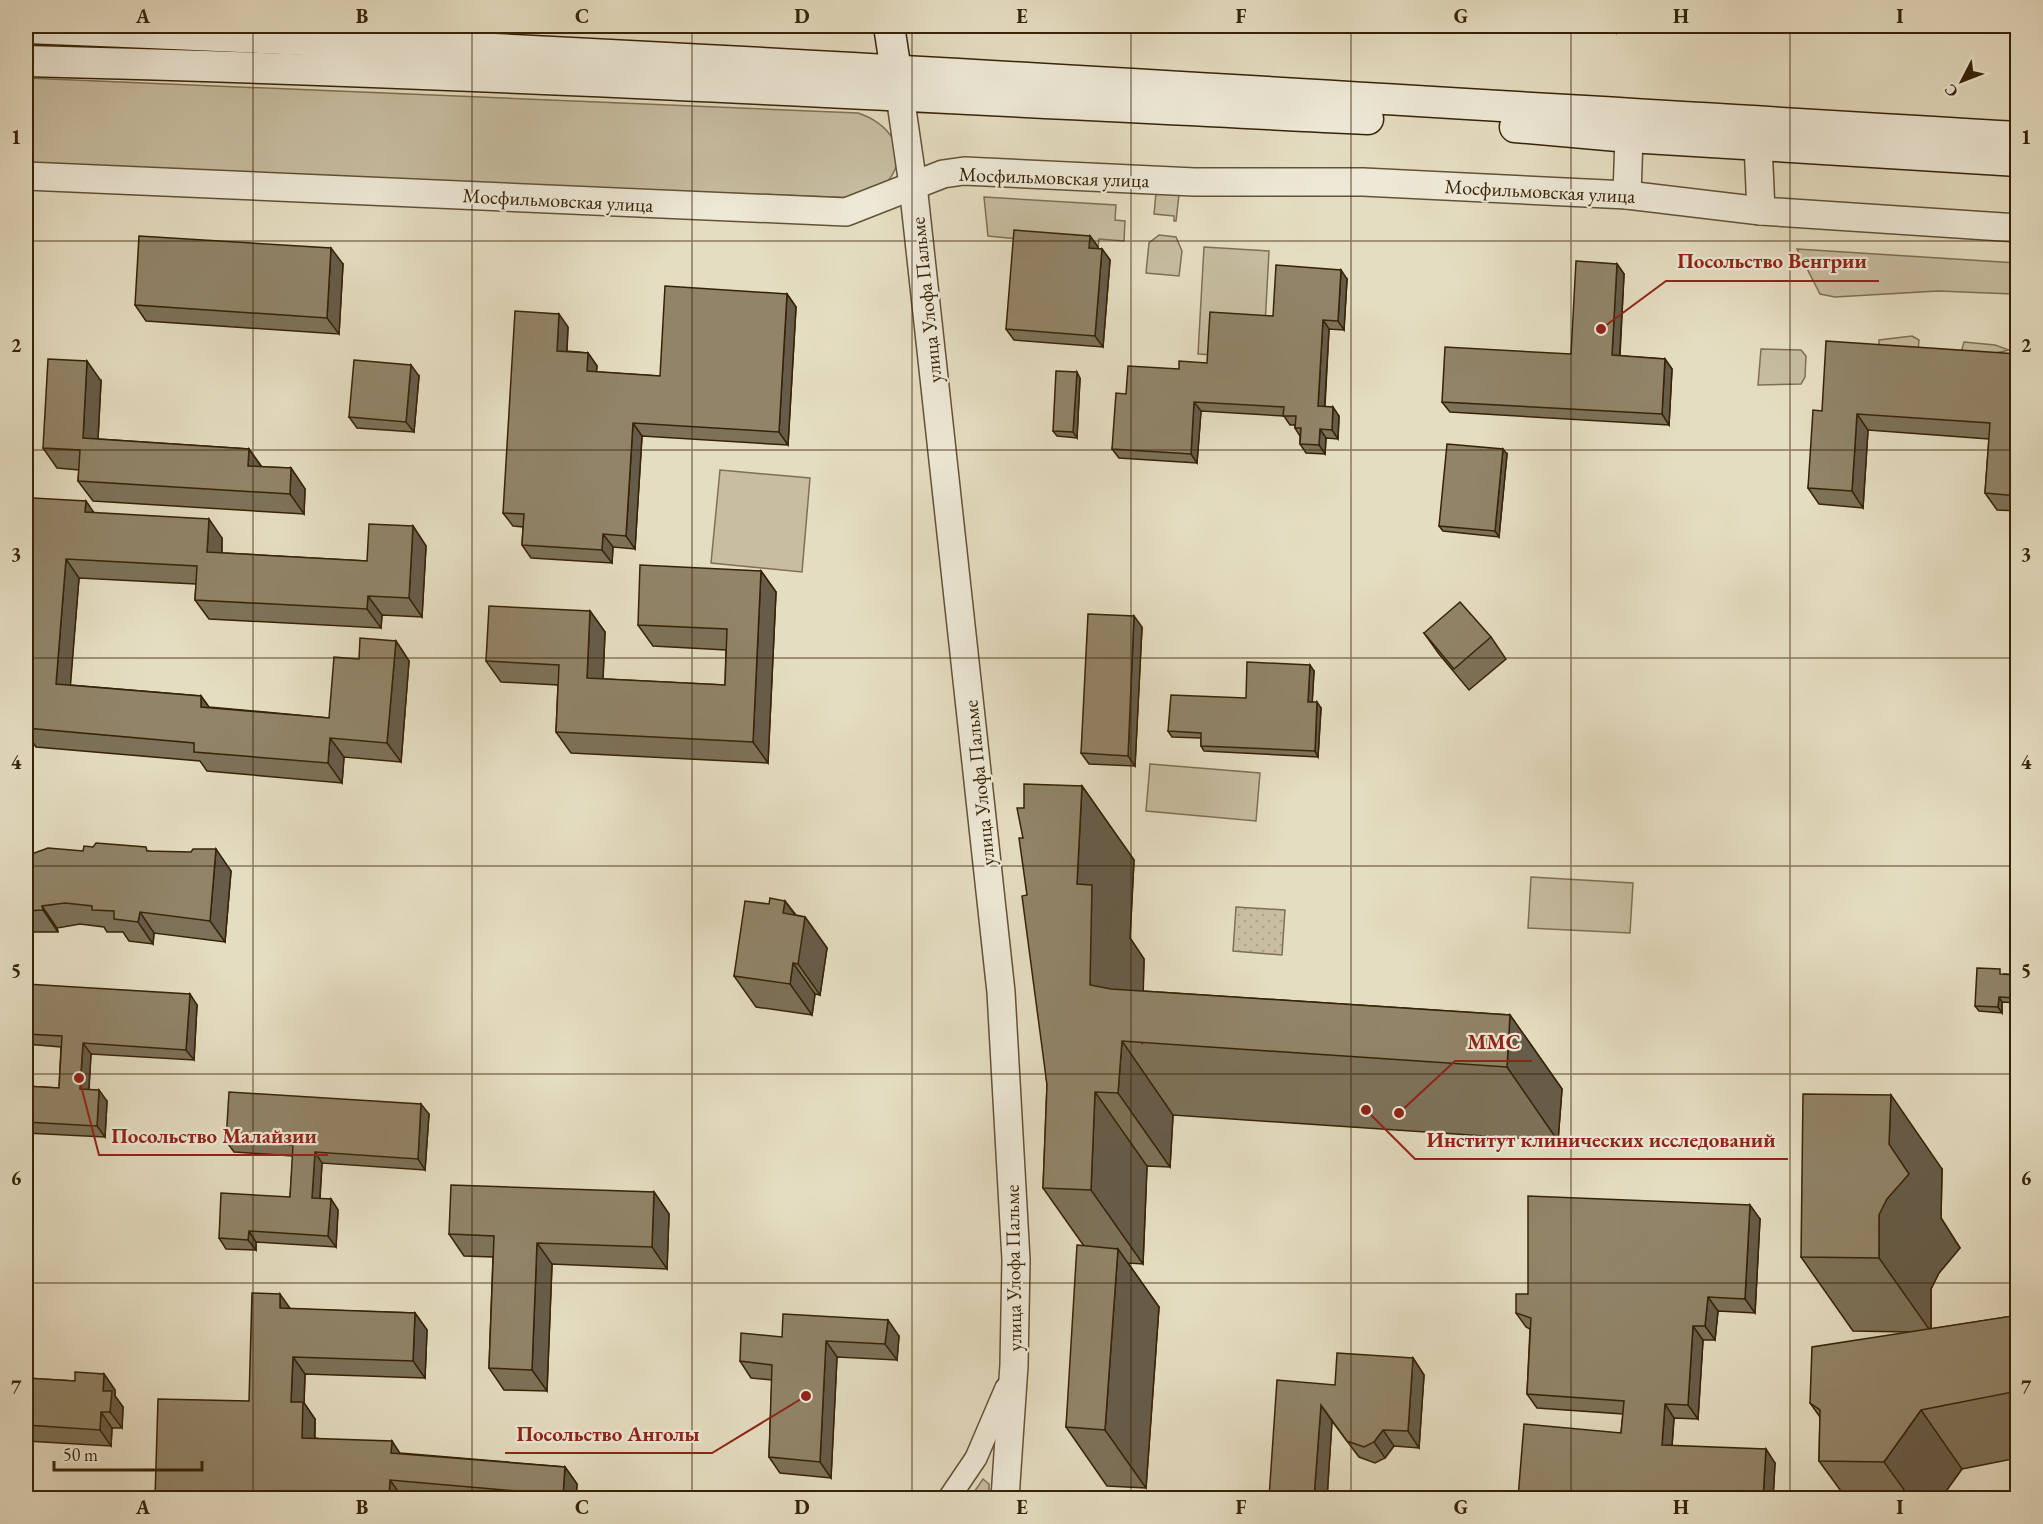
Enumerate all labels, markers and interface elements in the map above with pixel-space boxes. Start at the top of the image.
text: A [135,3,151,29]
text: B [356,3,368,29]
text: C [575,3,589,29]
text: D [794,3,810,29]
text: E [1016,3,1028,29]
text: F [1236,3,1247,29]
text: G [1454,3,1468,29]
text: H [1673,3,1689,29]
text: I [1896,3,1904,29]
north arrow [1932,51,1992,111]
text: С [1940,79,1963,102]
text: 1 [11,124,21,150]
text: 1 [2021,124,2031,150]
street label: Мосфильмовская улица [958,161,1150,193]
street label: Мосфильмовская улица [1444,173,1636,209]
street label: Мосфильмовская улица [462,182,654,218]
street label: улица Улофа Пальме [904,216,948,384]
callout: Посольство Венгрии [1666,242,1879,281]
text: Посольство Венгрии [1677,247,1867,274]
text: 2 [11,332,22,358]
text: 2 [2021,332,2032,358]
text: 3 [11,541,21,567]
text: 3 [2021,541,2031,567]
street label: улица Улофа Пальме [957,699,1001,867]
text: 4 [11,749,22,775]
text: 4 [2021,749,2032,775]
text: 5 [11,957,21,983]
text: 5 [2021,957,2031,983]
callout: ММС [1455,1022,1532,1061]
text: ММС [1467,1028,1521,1055]
callout: Посольство Малайзии [99,1116,328,1155]
callout: Институт клинических исследований [1415,1120,1788,1159]
text: Посольство Малайзии [111,1122,317,1149]
text: Институт клинических исследований [1427,1126,1775,1153]
text: 6 [11,1165,22,1191]
text: 6 [2021,1165,2032,1191]
street label: улица Улофа Пальме [999,1184,1027,1352]
text: 7 [11,1374,22,1400]
text: 7 [2021,1374,2032,1400]
callout: Посольство Анголы [505,1414,712,1453]
text: Посольство Анголы [516,1420,700,1447]
scale bar [54,1434,202,1472]
text: 50 m [63,1443,98,1466]
text: A [135,1494,151,1520]
text: B [356,1494,368,1520]
text: C [575,1494,589,1520]
text: D [794,1494,810,1520]
text: E [1016,1494,1028,1520]
text: F [1236,1494,1247,1520]
text: G [1454,1494,1468,1520]
text: H [1673,1494,1689,1520]
text: I [1896,1494,1904,1520]

